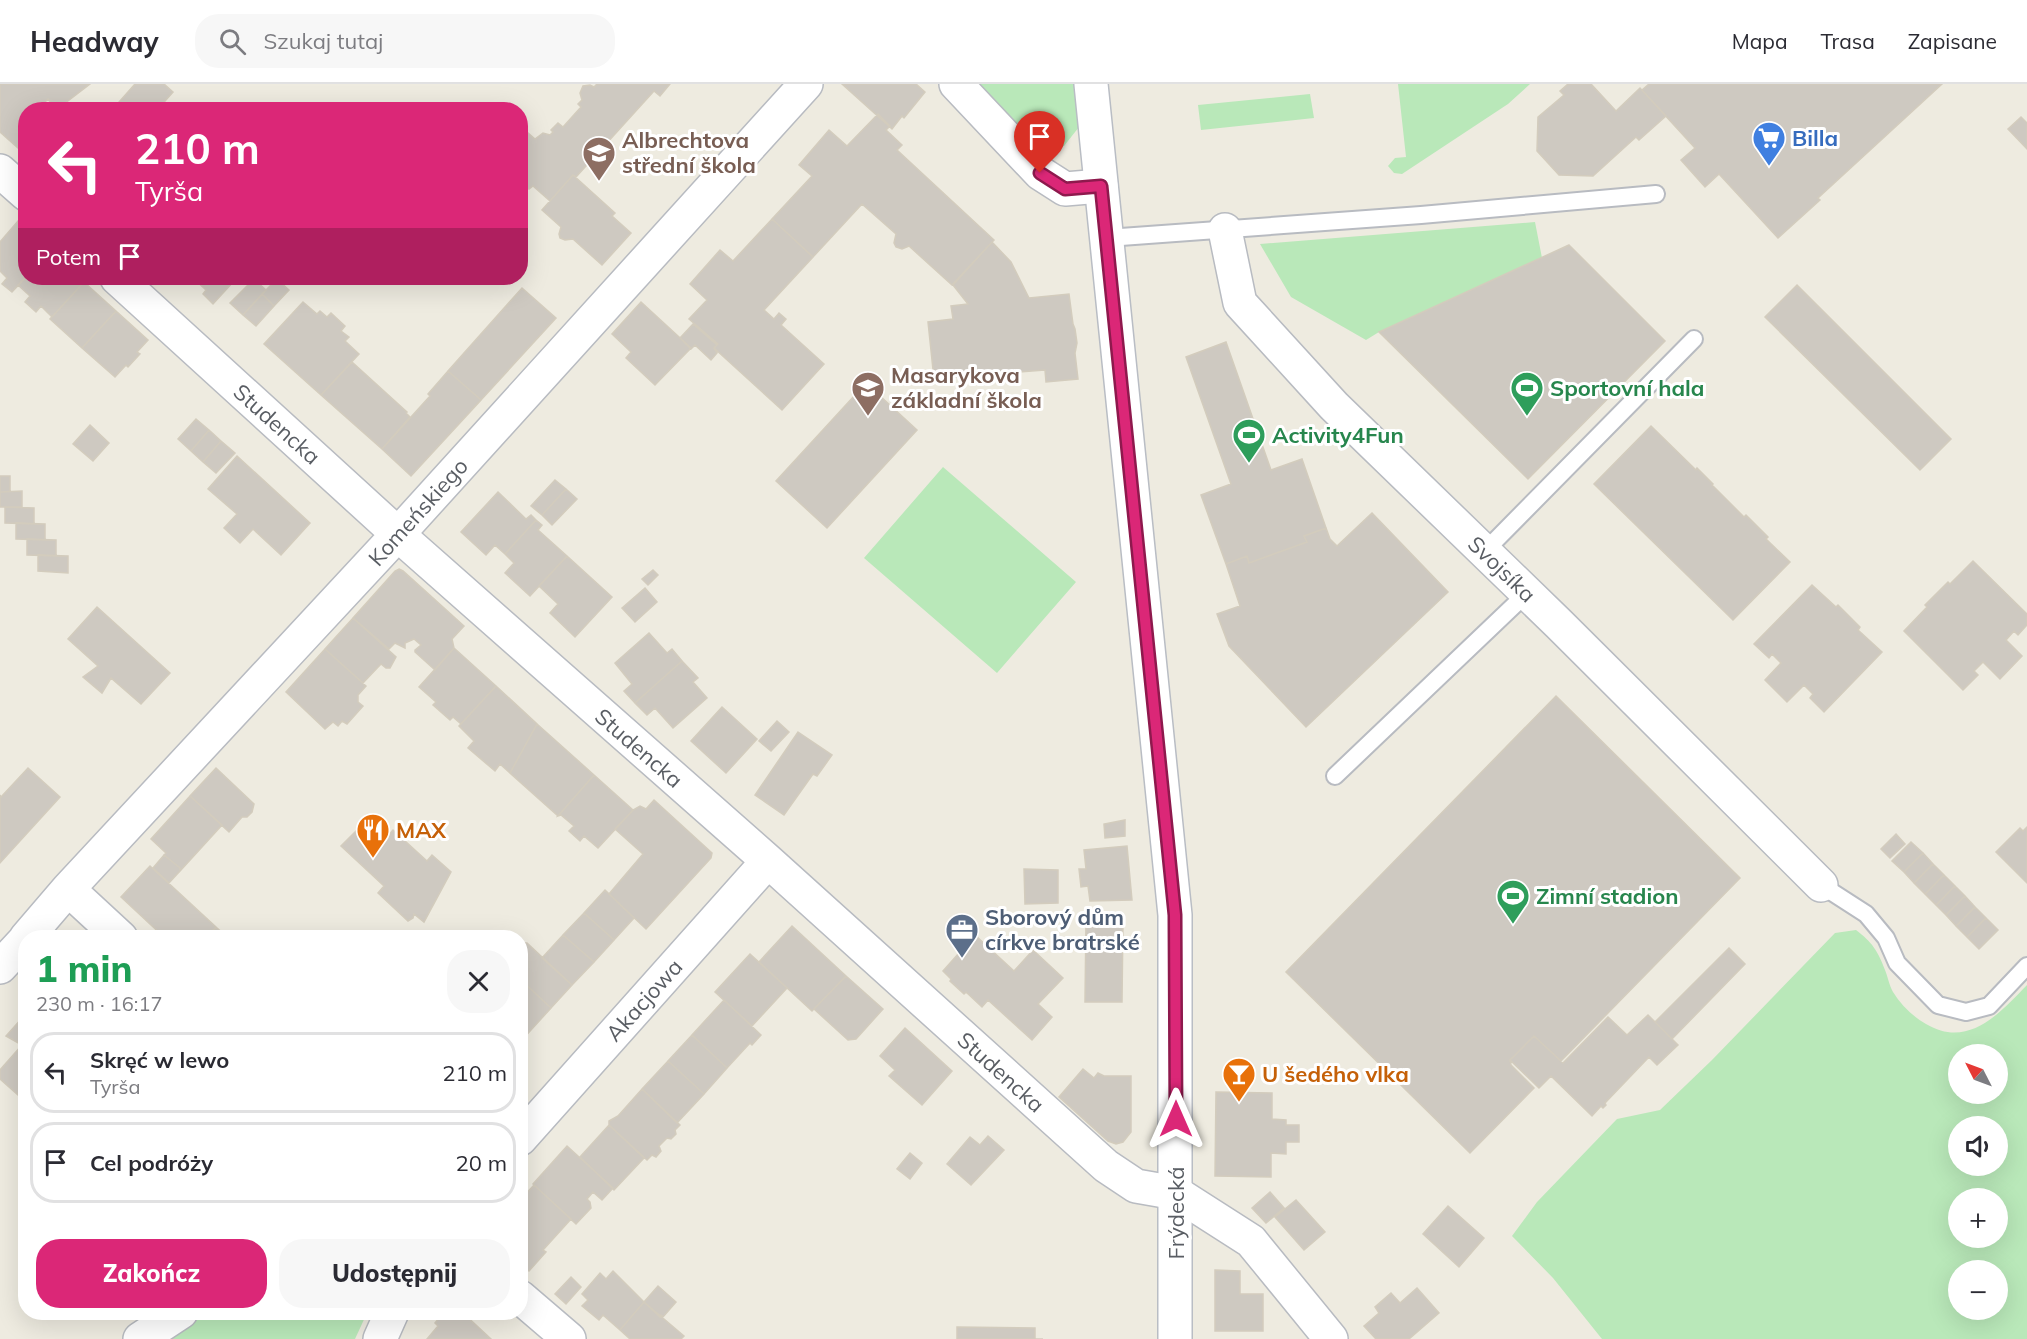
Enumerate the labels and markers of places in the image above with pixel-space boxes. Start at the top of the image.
pin [1014,111,1065,173]
supermarket icon: Billa [1751,120,1787,167]
place label: Billa [1792,124,1838,152]
place label: Albrechtova střední škola [622,126,756,179]
school or university icon: Albrechtova střední škola [581,135,617,182]
place label: Masarykova základní škola [891,361,1042,414]
school or university icon: Masarykova základní škola [850,370,886,417]
sports icon: Sportovní hala [1509,370,1545,417]
place label: Sportovní hala [1550,374,1704,402]
sports icon: Activity4Fun [1231,417,1267,464]
place label: Activity4Fun [1272,421,1404,449]
restaurant icon: MAX [355,812,391,859]
place label: MAX [396,816,446,844]
sports icon: Zimní stadion [1495,878,1531,925]
place label: Zimní stadion [1536,882,1679,910]
place label: Sborový dům církve bratrské [985,903,1140,956]
office icon: Sborový dům církve bratrské [944,912,980,959]
bar icon: U šedého vlka [1221,1056,1257,1103]
place label: U šedého vlka [1262,1060,1409,1088]

